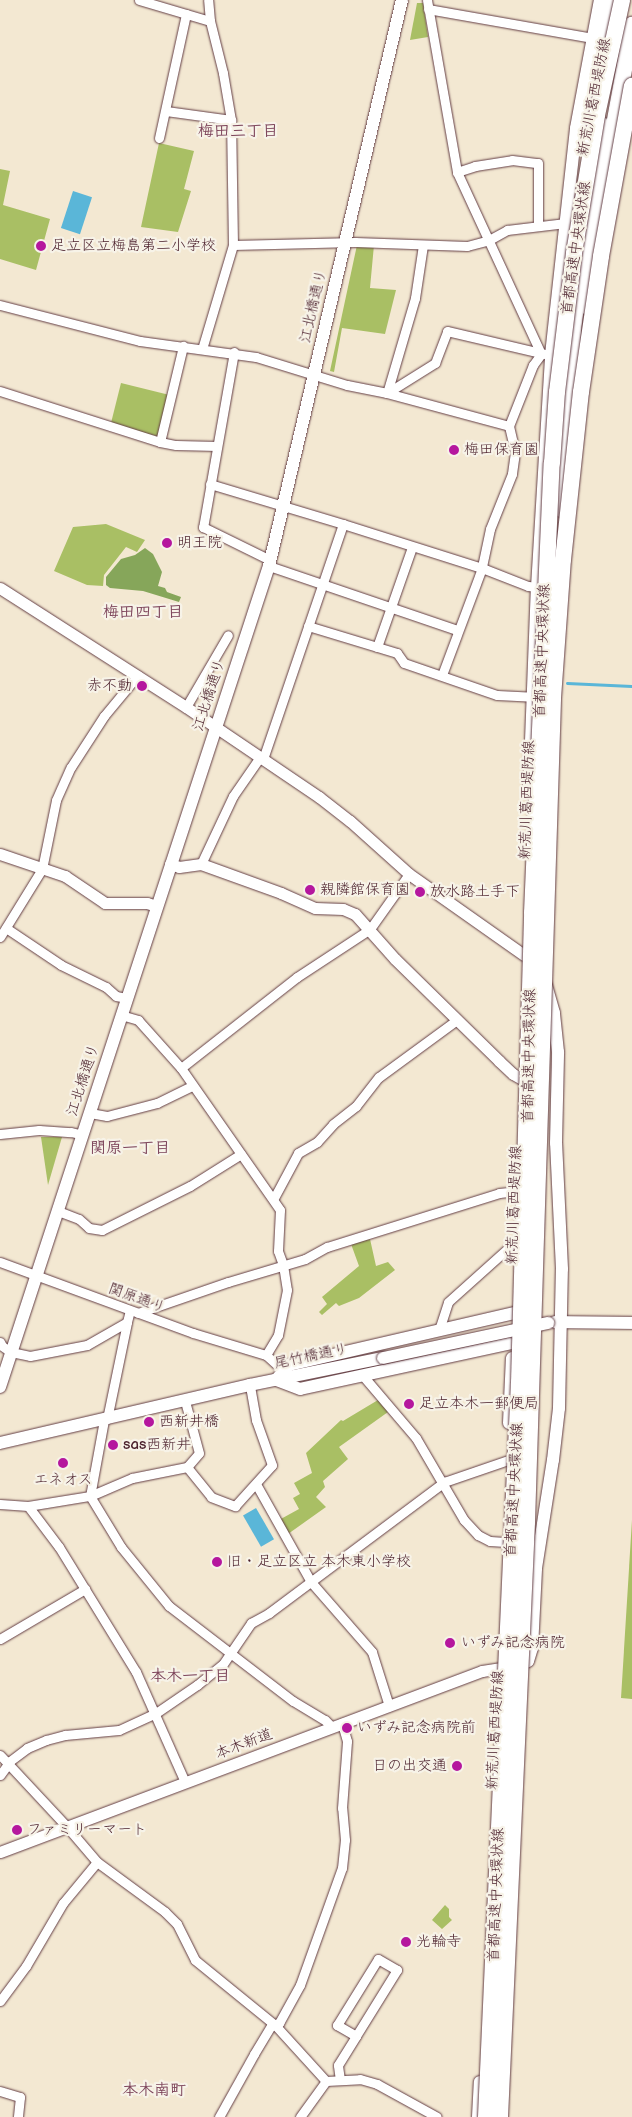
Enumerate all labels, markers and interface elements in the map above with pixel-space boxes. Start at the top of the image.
street label: 新荒川葛西堤防線 [574,36,614,158]
district label: 梅田三丁目 [198,122,278,142]
street label: 首都高速中央環状線 [558,180,594,316]
place label: 足立区立梅島第二小学校 [51,237,216,255]
marker: 足立区立梅島第二小学校 [35,240,47,252]
street label: 江北橋通り [296,267,330,345]
place label: 梅田保育園 [464,441,539,459]
marker: 梅田保育園 [448,444,460,456]
place label: 明王院 [177,534,222,552]
marker: 明王院 [161,537,173,549]
street label: 首都高速中央環状線 [531,583,553,719]
district label: 梅田四丁目 [103,603,183,623]
street label: 江北橋通り [189,657,229,733]
place label: 赤不動 [87,677,132,695]
marker: 赤不動 [136,680,148,692]
street label: 新荒川葛西堤防線 [516,740,538,860]
place label: 親隣館保育園 [320,881,410,899]
place label: 放水路土手下 [430,883,520,901]
marker: 親隣館保育園 [304,884,316,896]
marker: 放水路土手下 [414,886,426,898]
street label: 首都高速中央環状線 [519,988,539,1124]
street label: 江北橋通り [63,1042,103,1118]
district label: 関原一丁目 [90,1139,170,1159]
street label: 新荒川葛西堤防線 [503,1145,525,1265]
street label: 関原通り [106,1279,168,1317]
street label: 尾竹橋通り [272,1339,350,1373]
place label: 足立本木一郵便局 [419,1395,539,1413]
marker: 足立本木一郵便局 [403,1398,415,1410]
place label: 西新井橋 [159,1413,219,1431]
marker: 西新井橋 [143,1416,155,1428]
street label: 首都高速中央環状線 [501,1422,527,1558]
place label: sas西新井 [123,1436,191,1454]
marker: sas西新井 [107,1439,119,1451]
marker: エネオス [57,1457,69,1469]
place label: エネオス [33,1471,93,1489]
place label: 旧・足立区立 本木東小学校 [227,1553,411,1571]
marker: 旧・足立区立 本木東小学校 [211,1556,223,1568]
place label: いずみ記念病院 [461,1634,566,1652]
marker: いずみ記念病院 [443,1636,457,1650]
district label: 本木一丁目 [150,1667,230,1687]
street label: 新荒川葛西堤防線 [483,1670,507,1790]
place label: いずみ記念病院前 [357,1719,477,1737]
marker: いずみ記念病院前 [341,1722,353,1734]
street label: 本木新道 [213,1725,275,1763]
place label: 日の出交通 [372,1757,447,1775]
marker: 日の出交通 [451,1760,463,1772]
place label: ファミリーマート [27,1821,147,1839]
marker: ファミリーマート [11,1824,23,1836]
street label: 首都高速中央環状線 [485,1827,507,1963]
place label: 光輪寺 [416,1933,461,1951]
marker: 光輪寺 [400,1936,412,1948]
district label: 本木南町 [122,2081,186,2101]

